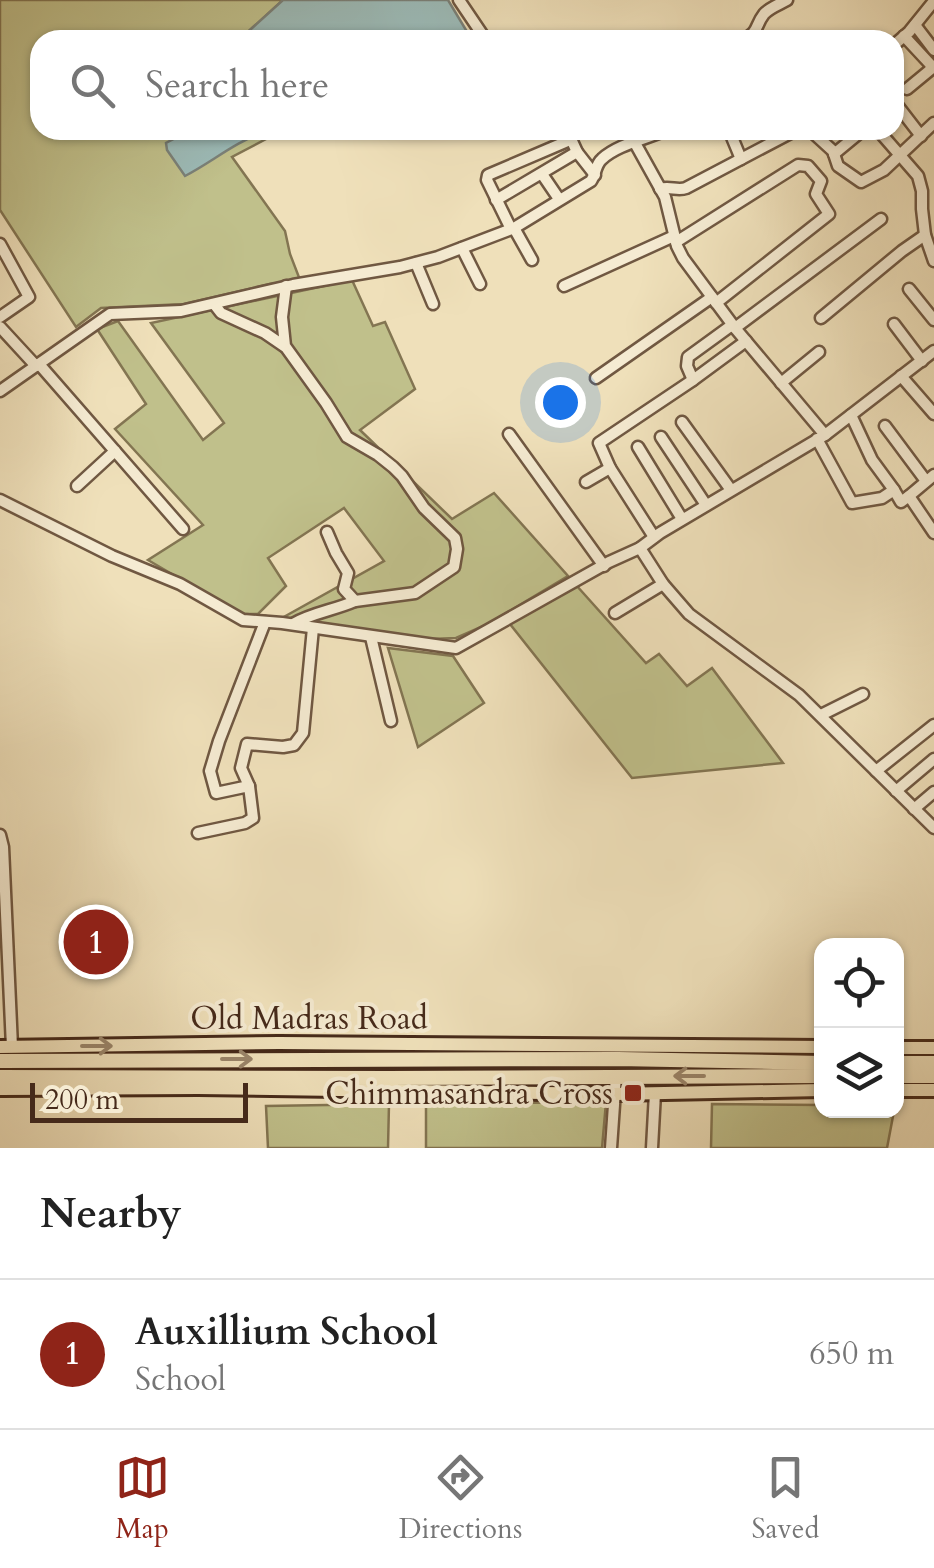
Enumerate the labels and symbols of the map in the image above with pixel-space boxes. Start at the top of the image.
your location [535,377,586,428]
pin: 1 [64,904,128,980]
street label: Old Madras Road [190,997,428,1041]
one-way arrow [80,1036,113,1056]
one-way arrow [220,1050,253,1068]
one-way arrow [674,1066,706,1086]
place label: Chimmasandra Cross [325,1072,613,1116]
scale bar [30,1078,248,1122]
marker: Chimmasandra Cross [622,1082,644,1104]

